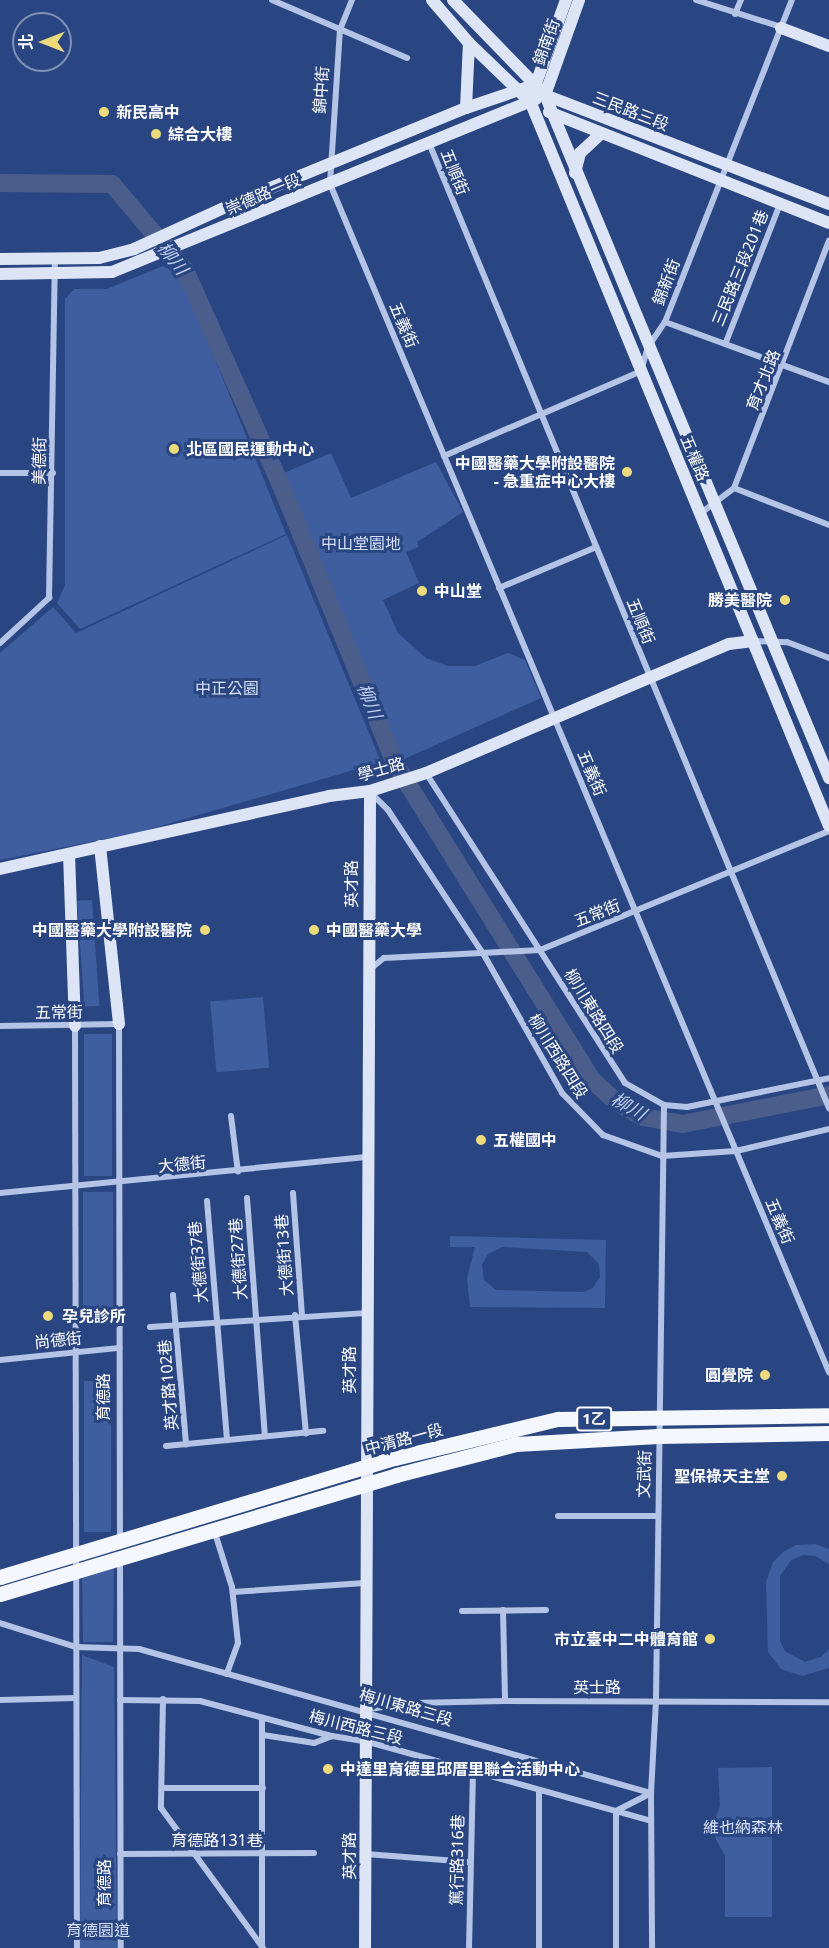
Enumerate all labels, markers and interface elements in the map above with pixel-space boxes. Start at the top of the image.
north arrow [12,12,72,72]
street label: 錦南街 [529,16,563,68]
text: 北 [15,34,37,50]
street label: 錦中街 [310,65,332,115]
street label: 三民路三段 [590,88,672,134]
place label: 新民高中 [116,102,180,122]
marker: 新民高中 [97,105,111,119]
place label: 綜合大樓 [168,124,232,144]
marker: 綜合大樓 [149,127,163,141]
street label: 五順街 [437,146,473,198]
street label: 崇德路一段 [222,170,304,218]
street label: 三民路三段201巷 [708,207,772,329]
water label: 柳川 [153,237,193,279]
street label: 錦新街 [648,256,684,308]
street label: 五義街 [386,299,422,351]
street label: 育才北路 [742,347,784,413]
street label: 五權路 [677,432,713,484]
street label: 美德街 [29,437,49,485]
place label: 北區國民運動中心 [186,439,314,459]
marker: 北區國民運動中心 [167,442,181,456]
place label: 中國醫藥大學附設醫院 - 急重症中心大樓 [455,453,615,491]
marker: 中國醫藥大學附設醫院 - 急重症中心大樓 [620,465,634,479]
park label: 中山堂園地 [321,533,401,553]
place label: 中山堂 [434,581,482,601]
marker: 中山堂 [415,584,429,598]
place label: 勝美醫院 [708,590,772,610]
marker: 勝美醫院 [776,591,794,609]
street label: 五順街 [623,595,659,647]
park label: 中正公園 [195,678,259,698]
water label: 柳川 [353,680,387,722]
street label: 五義街 [574,747,610,799]
street label: 學士路 [355,753,407,785]
street label: 英才路 [341,860,361,908]
street label: 五常街 [571,895,623,931]
place label: 中國醫藥大學附設醫院 [32,920,192,940]
place label: 中國醫藥大學 [326,920,422,940]
marker: 中國醫藥大學附設醫院 [196,921,214,939]
marker: 中國醫藥大學 [307,923,321,937]
street label: 柳川東路四段 [560,965,628,1057]
street label: 五常街 [35,1002,83,1022]
street label: 柳川西路四段 [524,1010,592,1102]
water label: 柳川 [608,1088,650,1124]
place label: 五權國中 [493,1130,557,1150]
marker: 五權國中 [474,1133,488,1147]
street label: 大德街 [157,1152,207,1176]
street label: 五義街 [762,1195,798,1247]
street label: 大德街13巷 [272,1213,296,1297]
street label: 大德街27巷 [226,1217,250,1301]
street label: 大德街37巷 [185,1220,211,1304]
place label: 孕兒診所 [62,1306,126,1326]
marker: 孕兒診所 [39,1307,57,1325]
street label: 尚德街 [33,1328,83,1352]
street label: 英才路102巷 [154,1339,182,1431]
street label: 英才路 [339,1346,359,1394]
place label: 圓覺院 [705,1365,753,1385]
marker: 圓覺院 [758,1368,772,1382]
street label: 育德路 [93,1373,113,1421]
road number: 1乙 [576,1407,612,1431]
street label: 中清路一段 [363,1419,445,1459]
street label: 文武街 [634,1450,654,1498]
place label: 聖保祿天主堂 [674,1466,770,1486]
marker: 聖保祿天主堂 [775,1469,789,1483]
place label: 市立臺中二中體育館 [554,1629,698,1649]
marker: 市立臺中二中體育館 [703,1632,717,1646]
street label: 英士路 [573,1677,621,1697]
street label: 梅川東路三段 [357,1685,455,1729]
street label: 梅川西路三段 [307,1706,405,1748]
place label: 中達里育德里邱厝里聯合活動中心 [340,1759,580,1779]
marker: 中達里育德里邱厝里聯合活動中心 [321,1762,335,1776]
street label: 篤行路316巷 [447,1814,467,1906]
park label: 維也納森林 [703,1817,783,1837]
street label: 育德路131巷 [171,1830,263,1850]
street label: 英才路 [339,1832,359,1880]
street label: 育德路 [94,1859,114,1907]
park label: 育德園道 [66,1920,130,1940]

